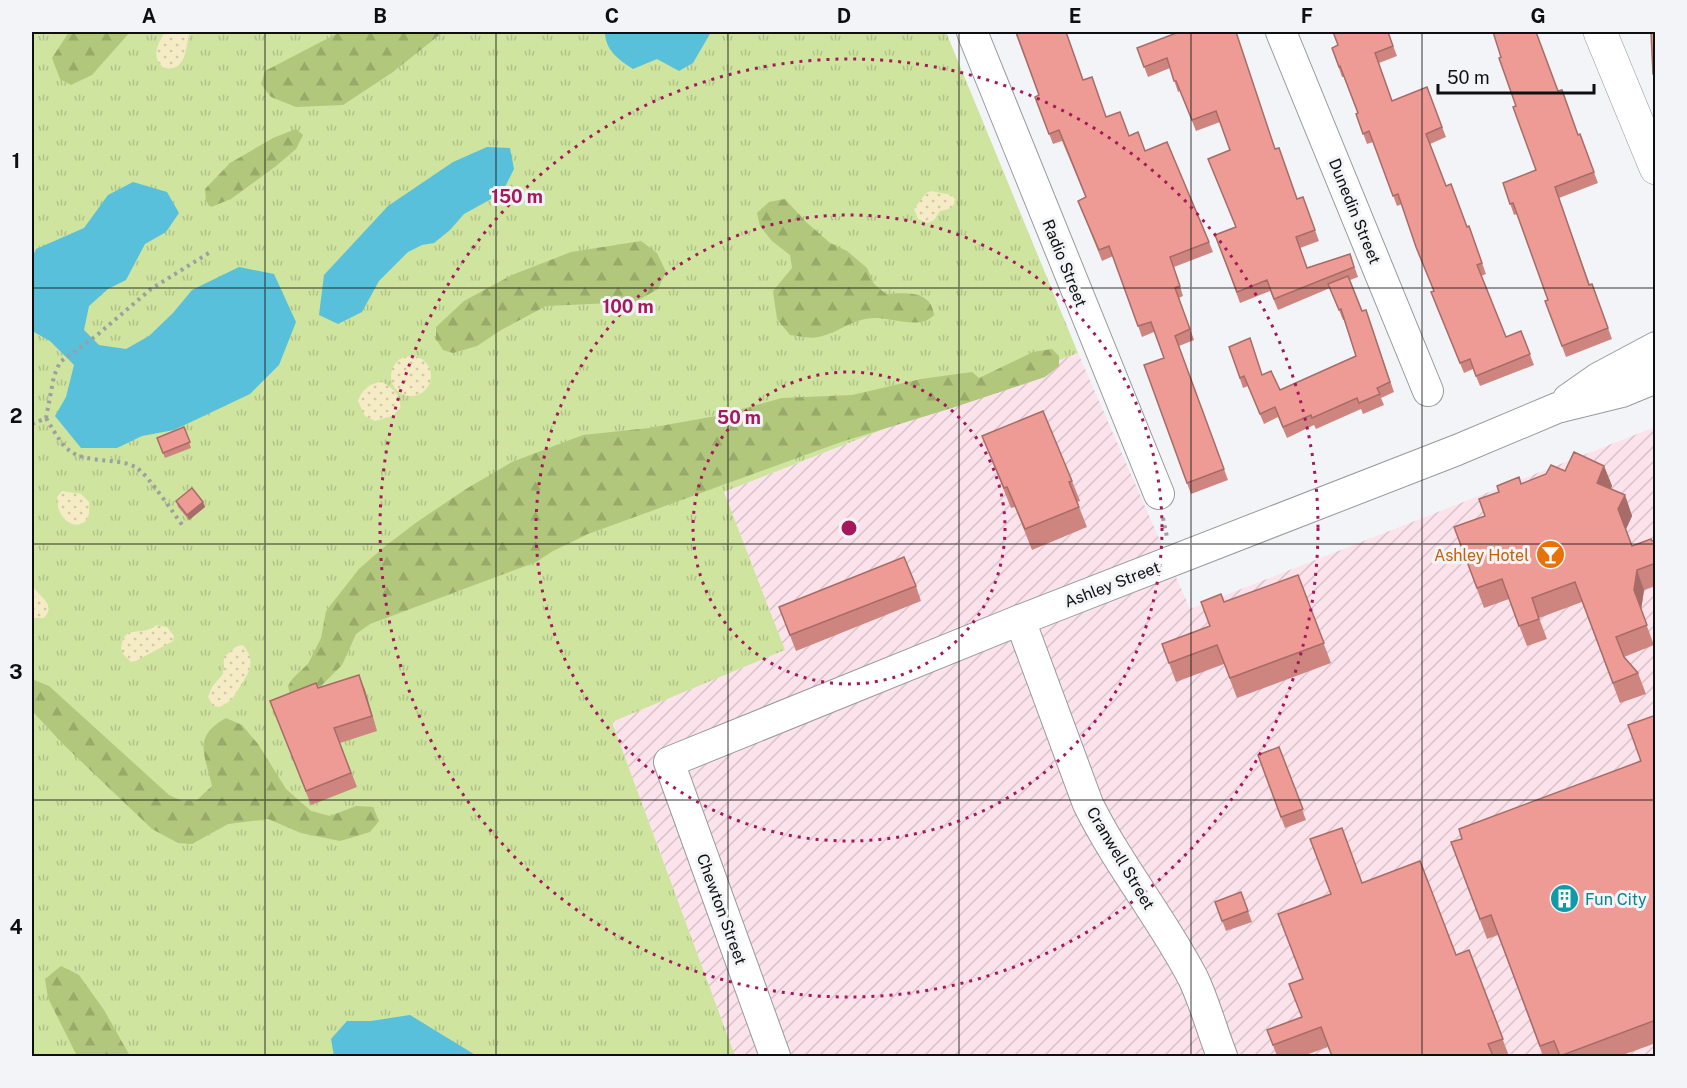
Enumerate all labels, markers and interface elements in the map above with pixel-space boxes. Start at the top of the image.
text: A [142,4,156,28]
text: B [373,4,387,28]
text: C [605,4,619,28]
text: D [837,4,851,28]
text: E [1069,4,1081,28]
text: F [1301,4,1313,28]
text: G [1530,4,1546,28]
scale bar [1438,57,1594,95]
text: 50 m [1447,67,1490,88]
text: 1 [12,149,20,173]
street label: Dunedin Street [1325,156,1384,267]
text: 150 m [491,186,543,207]
street label: Radio Street [1038,217,1091,310]
text: 100 m [602,296,654,317]
text: 2 [10,404,22,428]
text: 50 m [717,407,761,428]
centre of rings [839,518,859,538]
bar icon: Ashley Hotel [1534,539,1566,571]
place label: Ashley Hotel [1434,546,1529,565]
street label: Ashley Street [1062,558,1163,611]
text: 3 [9,660,23,684]
street label: Cranwell Street [1082,804,1159,913]
street label: Chewton Street [693,851,750,967]
building icon: Fun City [1548,883,1580,915]
place label: Fun City [1585,890,1647,909]
text: 4 [9,915,23,939]

